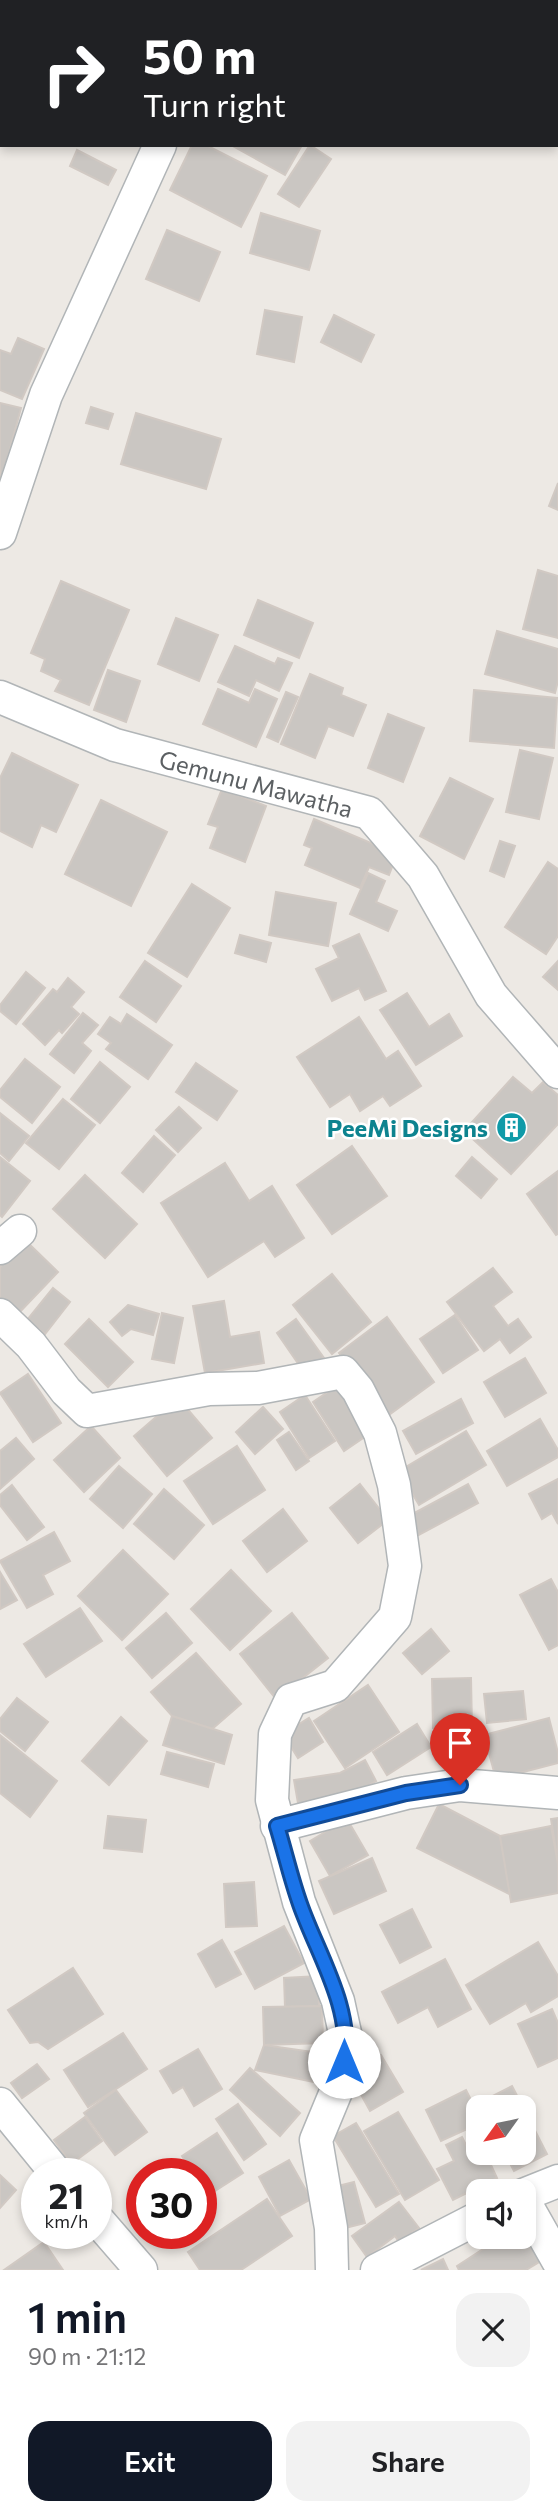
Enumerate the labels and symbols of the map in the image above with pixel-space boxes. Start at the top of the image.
street label: Gemunu Mawatha [156,743,356,823]
building icon: PeeMi Designs [494,1110,528,1144]
place label: PeeMi Designs [327,1113,488,1142]
pin [430,1713,490,1785]
position arrow [307,2025,381,2099]
north arrow [466,2095,536,2165]
speed limit sign: 30 [126,2158,217,2249]

